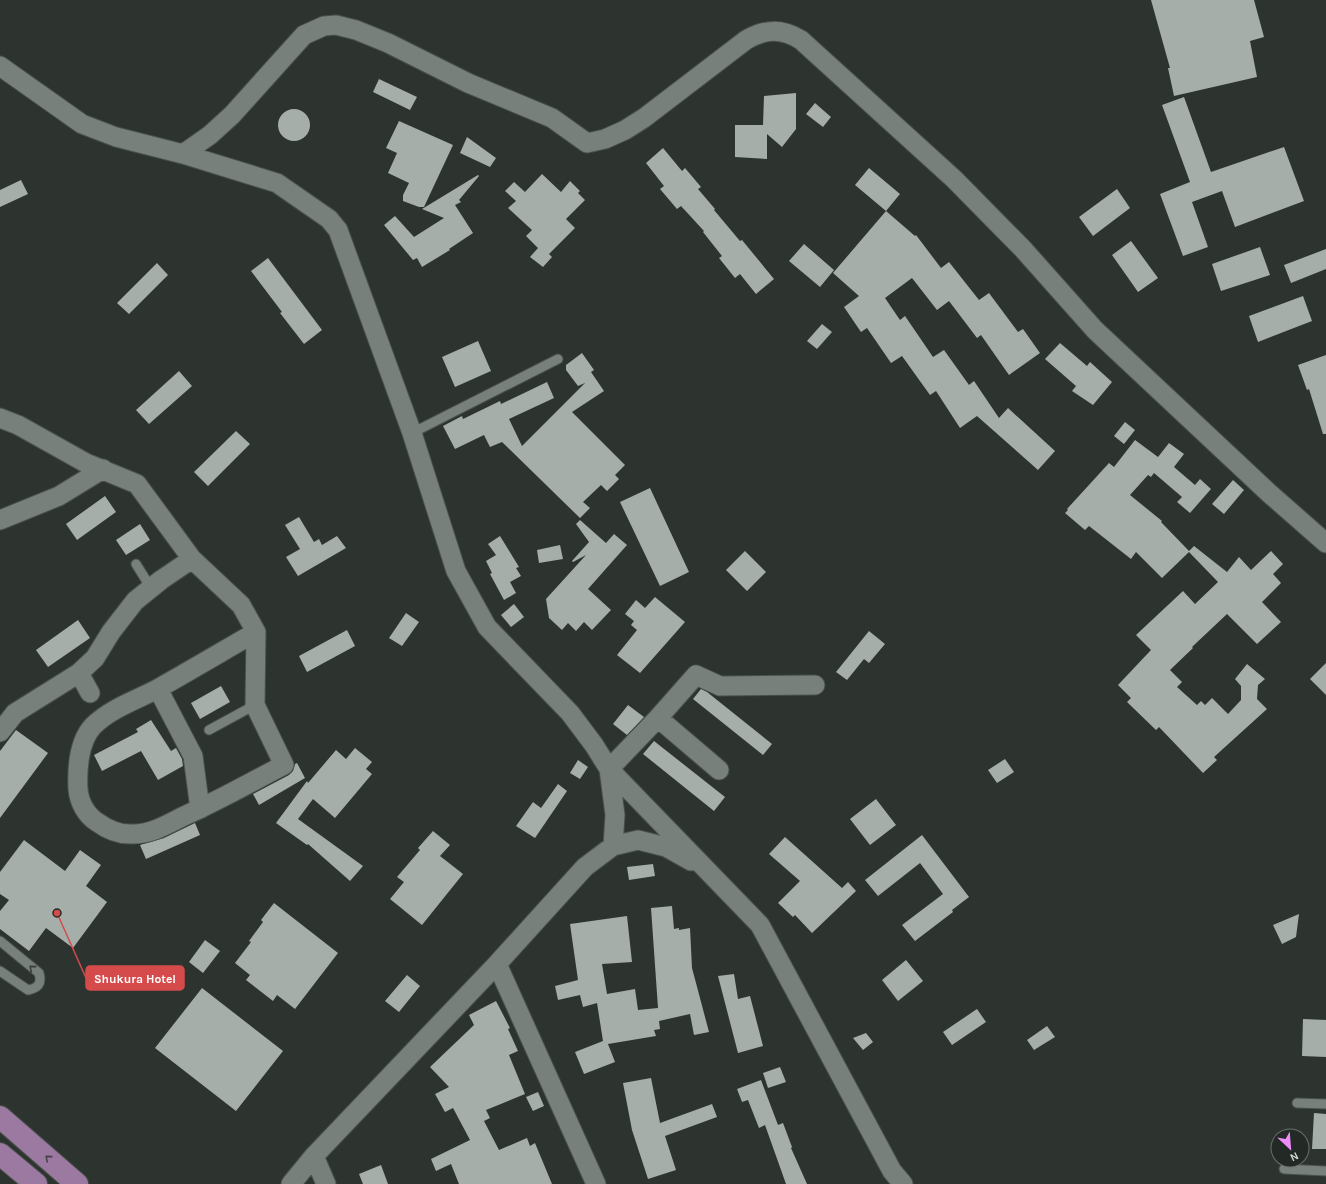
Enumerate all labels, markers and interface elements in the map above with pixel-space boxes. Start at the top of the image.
one-way arrow [30,965,37,972]
callout: Shukura Hotel [86,966,184,990]
text: Shukura Hotel [94,972,176,986]
north arrow [1270,1128,1310,1168]
text: N [1288,1149,1301,1164]
one-way arrow [45,1156,52,1163]

